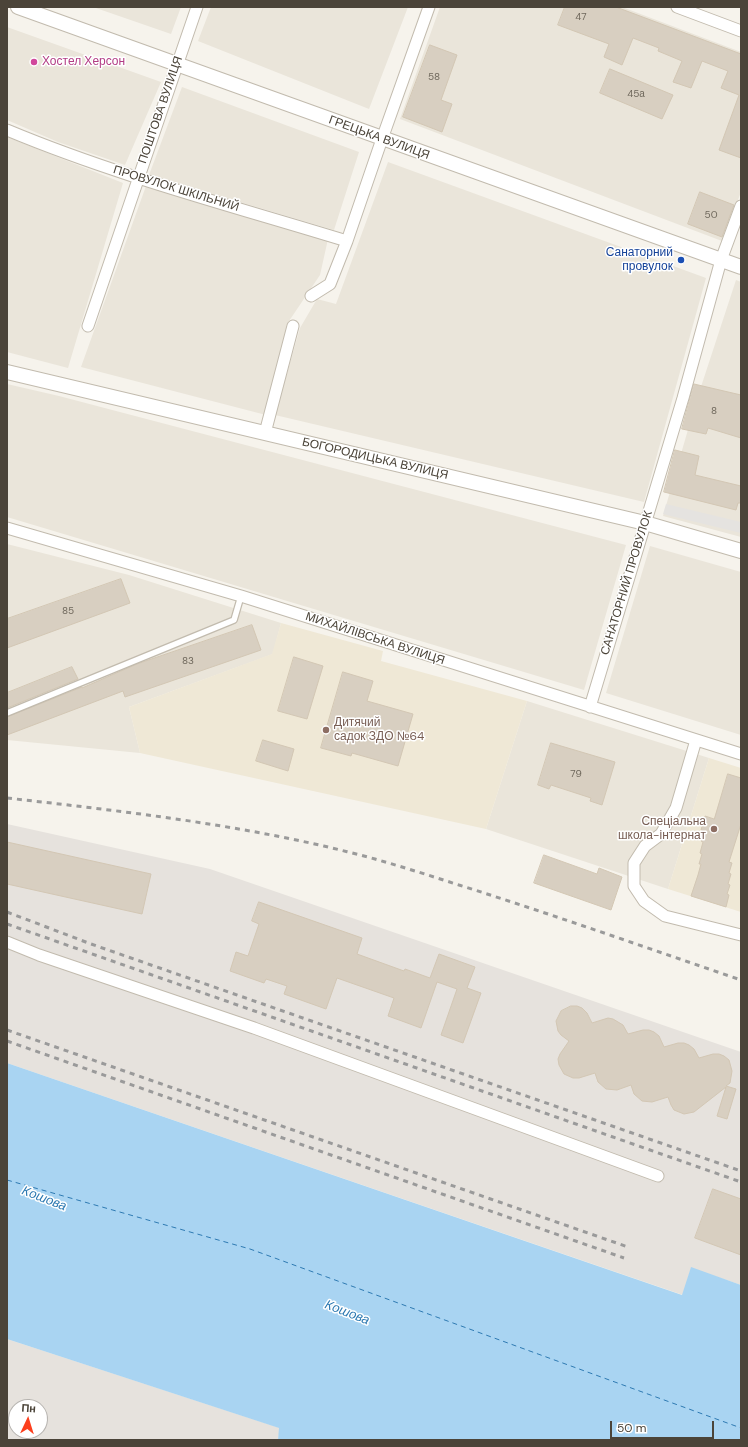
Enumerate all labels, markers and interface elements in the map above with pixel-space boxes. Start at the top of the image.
house number: 47 [575,11,587,23]
street label: ПОШТОВА ВУЛИЦЯ [136,54,186,166]
place label: Хостел Херсон [42,55,125,69]
marker: Хостел Херсон [29,57,39,67]
house number: 58 [428,71,440,83]
house number: 45а [627,88,645,100]
street label: ГРЕЦЬКА ВУЛИЦЯ [327,113,431,163]
street label: ПРОВУЛОК ШКІЛЬНИЙ [111,163,241,215]
house number: 50 [705,209,717,221]
place label: Санаторний провулок [606,246,673,274]
marker: Санаторний провулок [676,255,686,265]
house number: 8 [711,405,717,417]
street label: БОГОРОДИЦЬКА ВУЛИЦЯ [300,435,450,483]
street label: САНАТОРНИЙ ПРОВУЛОК [598,509,656,657]
house number: 85 [62,605,74,617]
street label: МИХАЙЛІВСЬКА ВУЛИЦЯ [304,610,446,668]
house number: 83 [182,655,194,667]
place label: Дитячий садок ЗДО №64 [334,716,424,744]
marker: Дитячий садок ЗДО №64 [321,725,331,735]
house number: 79 [570,768,582,780]
place label: Спеціальна школа-інтернат [618,815,706,843]
marker: Спеціальна школа-інтернат [709,824,719,834]
water label: Кошова [19,1183,69,1215]
water label: Кошова [322,1297,372,1329]
north arrow [8,1399,48,1439]
text: Пн [21,1401,37,1416]
scale bar [612,1413,716,1439]
text: 50 m [617,1420,646,1436]

